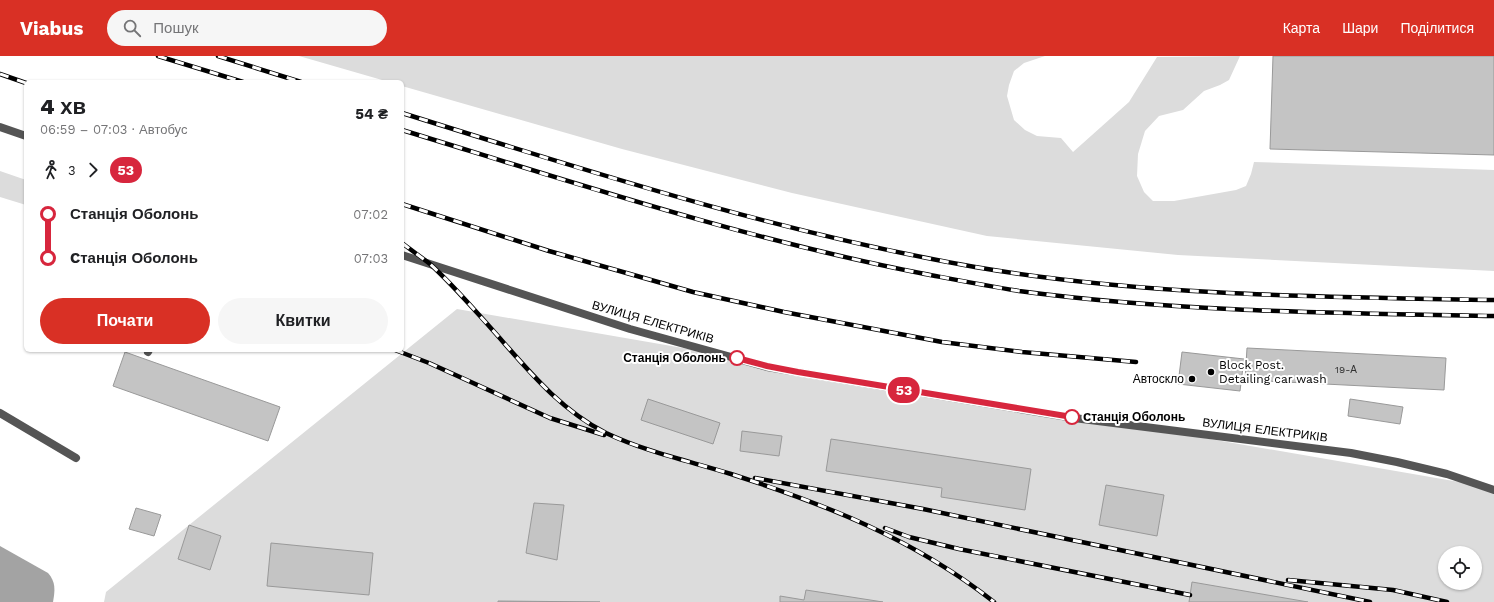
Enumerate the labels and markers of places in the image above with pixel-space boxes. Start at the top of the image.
marker: Станція Оболонь [729,350,745,366]
place label: Станція Оболонь [623,351,726,365]
place label: Block Post. Detailing car wash [1219,358,1327,386]
marker: Block Post. Detailing car wash [1206,367,1216,377]
place label: Автоскло [1133,372,1184,386]
marker: Автоскло [1187,374,1197,384]
marker: Cтанція Оболонь [1064,409,1080,425]
place label: Cтанція Оболонь [1083,410,1185,424]

